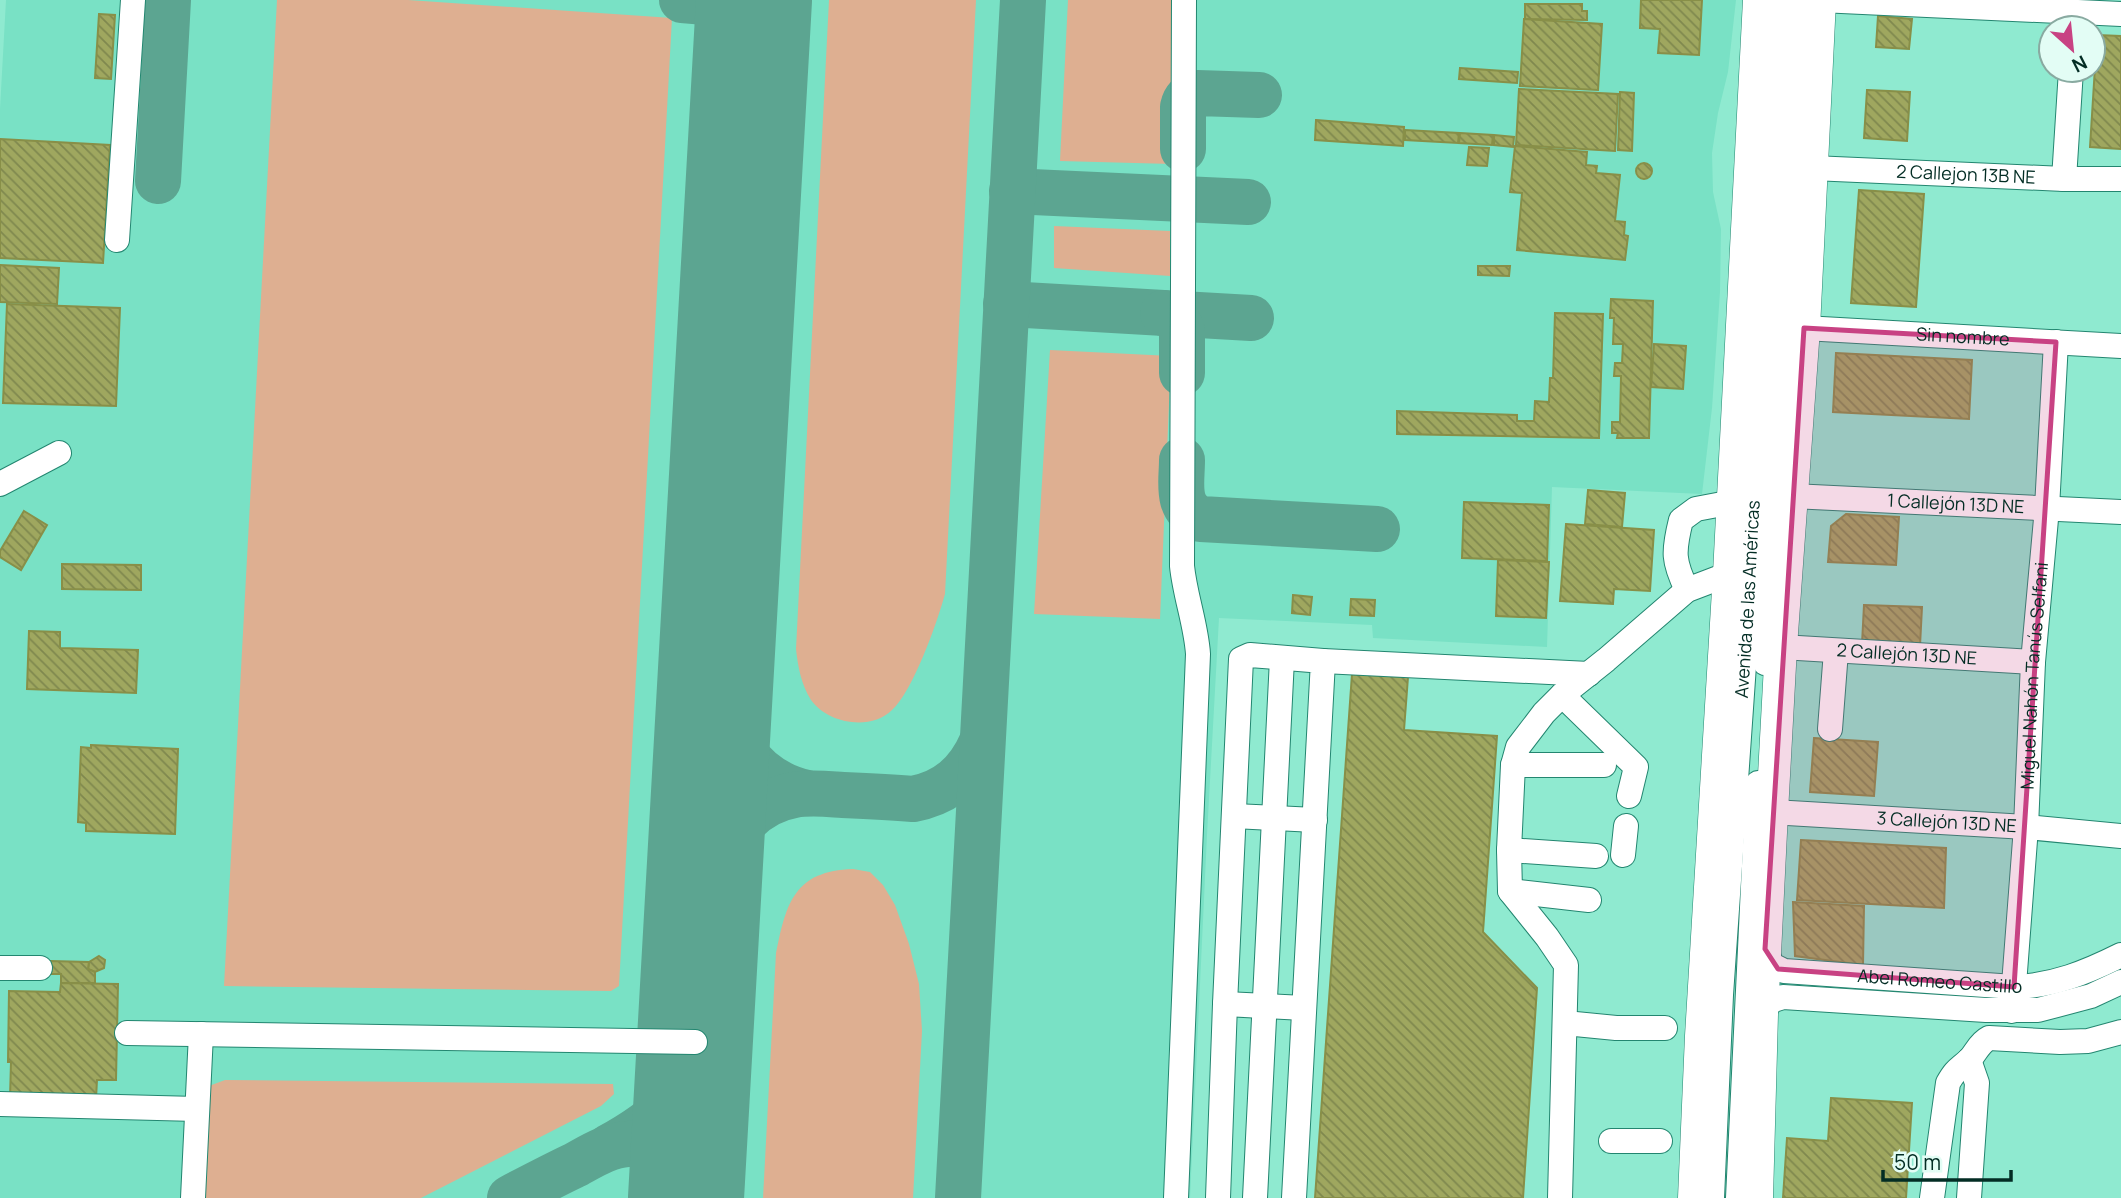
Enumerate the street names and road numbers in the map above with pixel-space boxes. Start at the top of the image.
street label: 2 Callejon 13B NE [1896,159,2036,189]
street label: Sin nombre [1915,321,2010,351]
street label: 1 Callejón 13D NE [1887,488,2025,518]
street label: Avenida de las Américas [1729,499,1765,699]
street label: Miguel Nahón Tanús Selfani [2015,561,2053,790]
street label: 2 Callejón 13D NE [1836,637,1978,670]
street label: 3 Callejón 13D NE [1876,805,2017,837]
street label: Abel Romeo Castillo [1857,963,2023,998]

